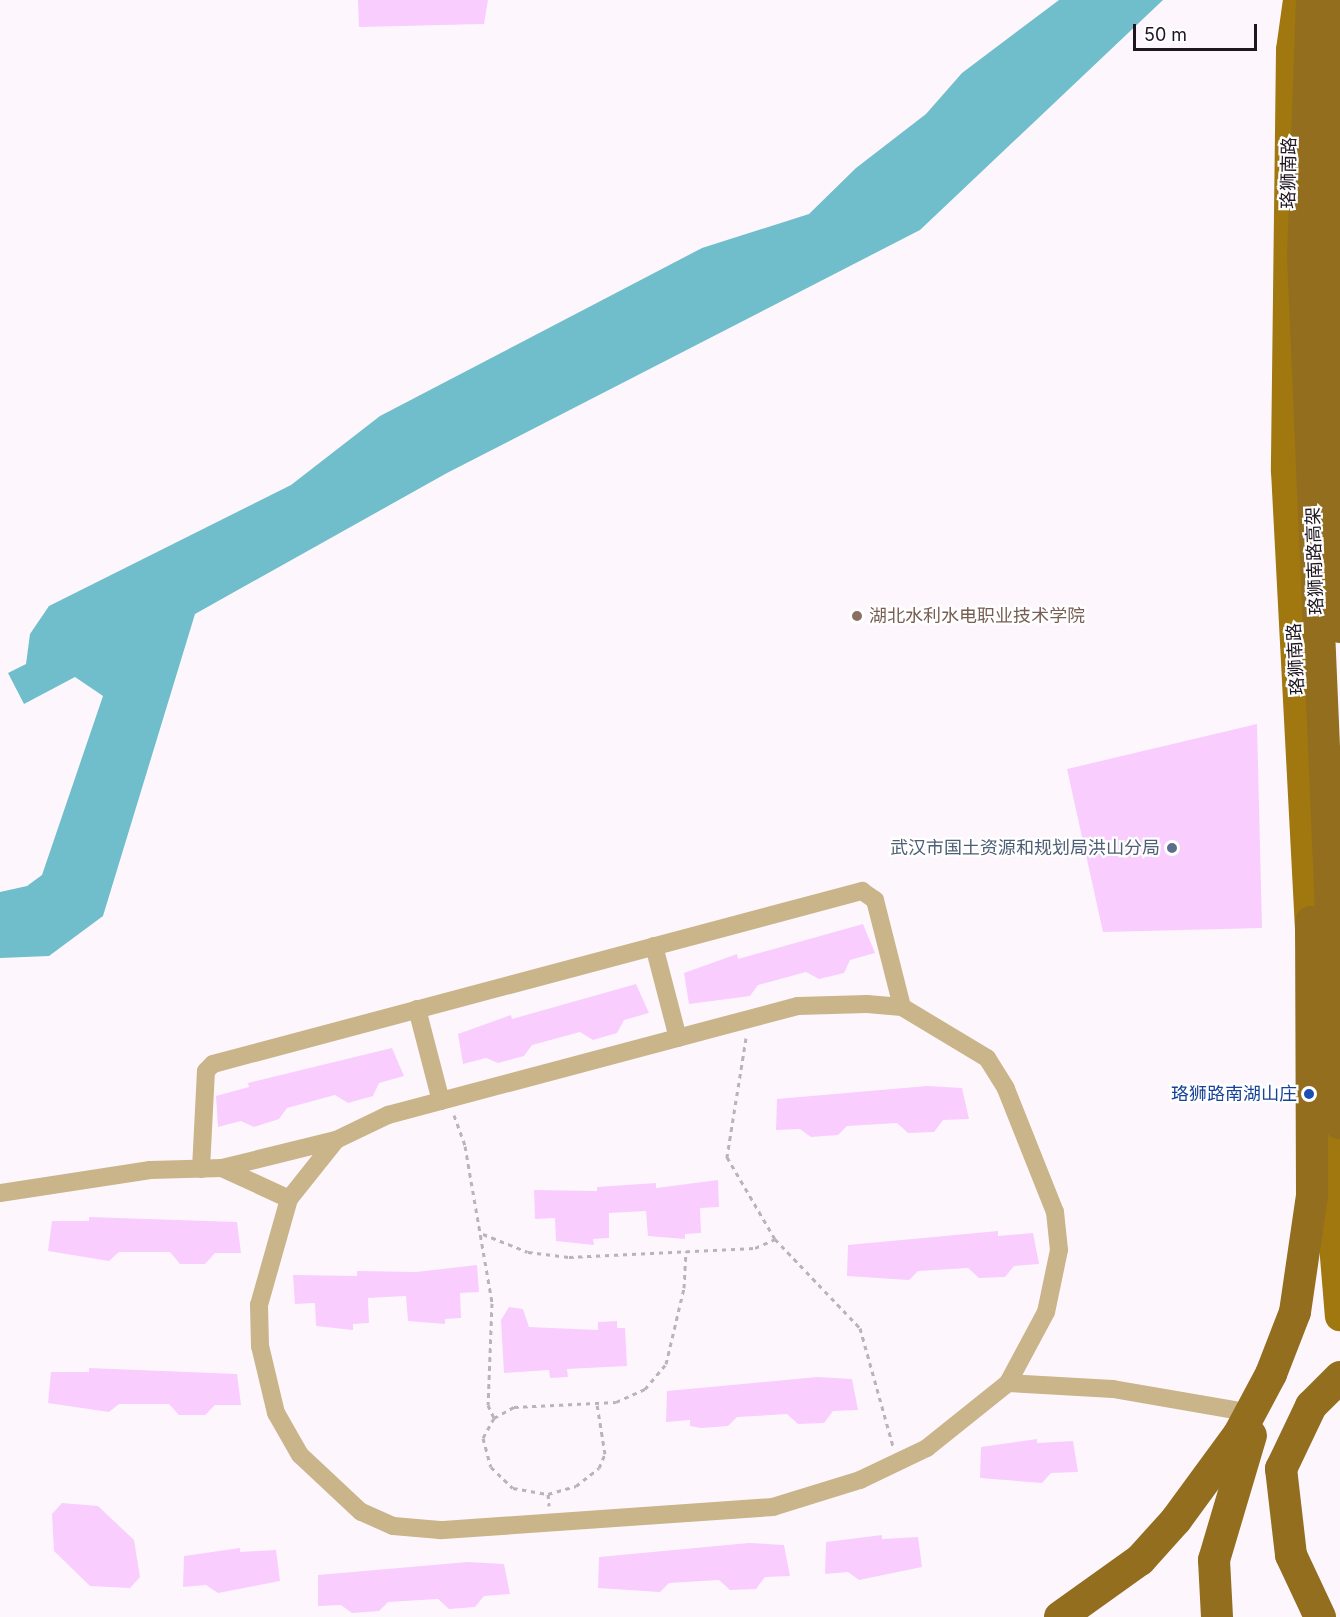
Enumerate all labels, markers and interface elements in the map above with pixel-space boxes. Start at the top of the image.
scale bar [1136,12,1260,50]
text: 50 m [1144,24,1187,45]
street label: 珞狮南路 [1278,137,1300,209]
street label: 珞狮南路高架 [1302,507,1328,615]
place label: 湖北水利水电职业技术学院 [869,605,1085,627]
marker: 湖北水利水电职业技术学院 [850,609,864,623]
street label: 珞狮南路 [1283,622,1309,696]
place label: 武汉市国土资源和规划局洪山分局 [890,837,1160,859]
marker: 武汉市国土资源和规划局洪山分局 [1165,841,1179,855]
place label: 珞狮路南湖山庄 [1171,1083,1297,1105]
marker: 珞狮路南湖山庄 [1302,1087,1316,1101]

